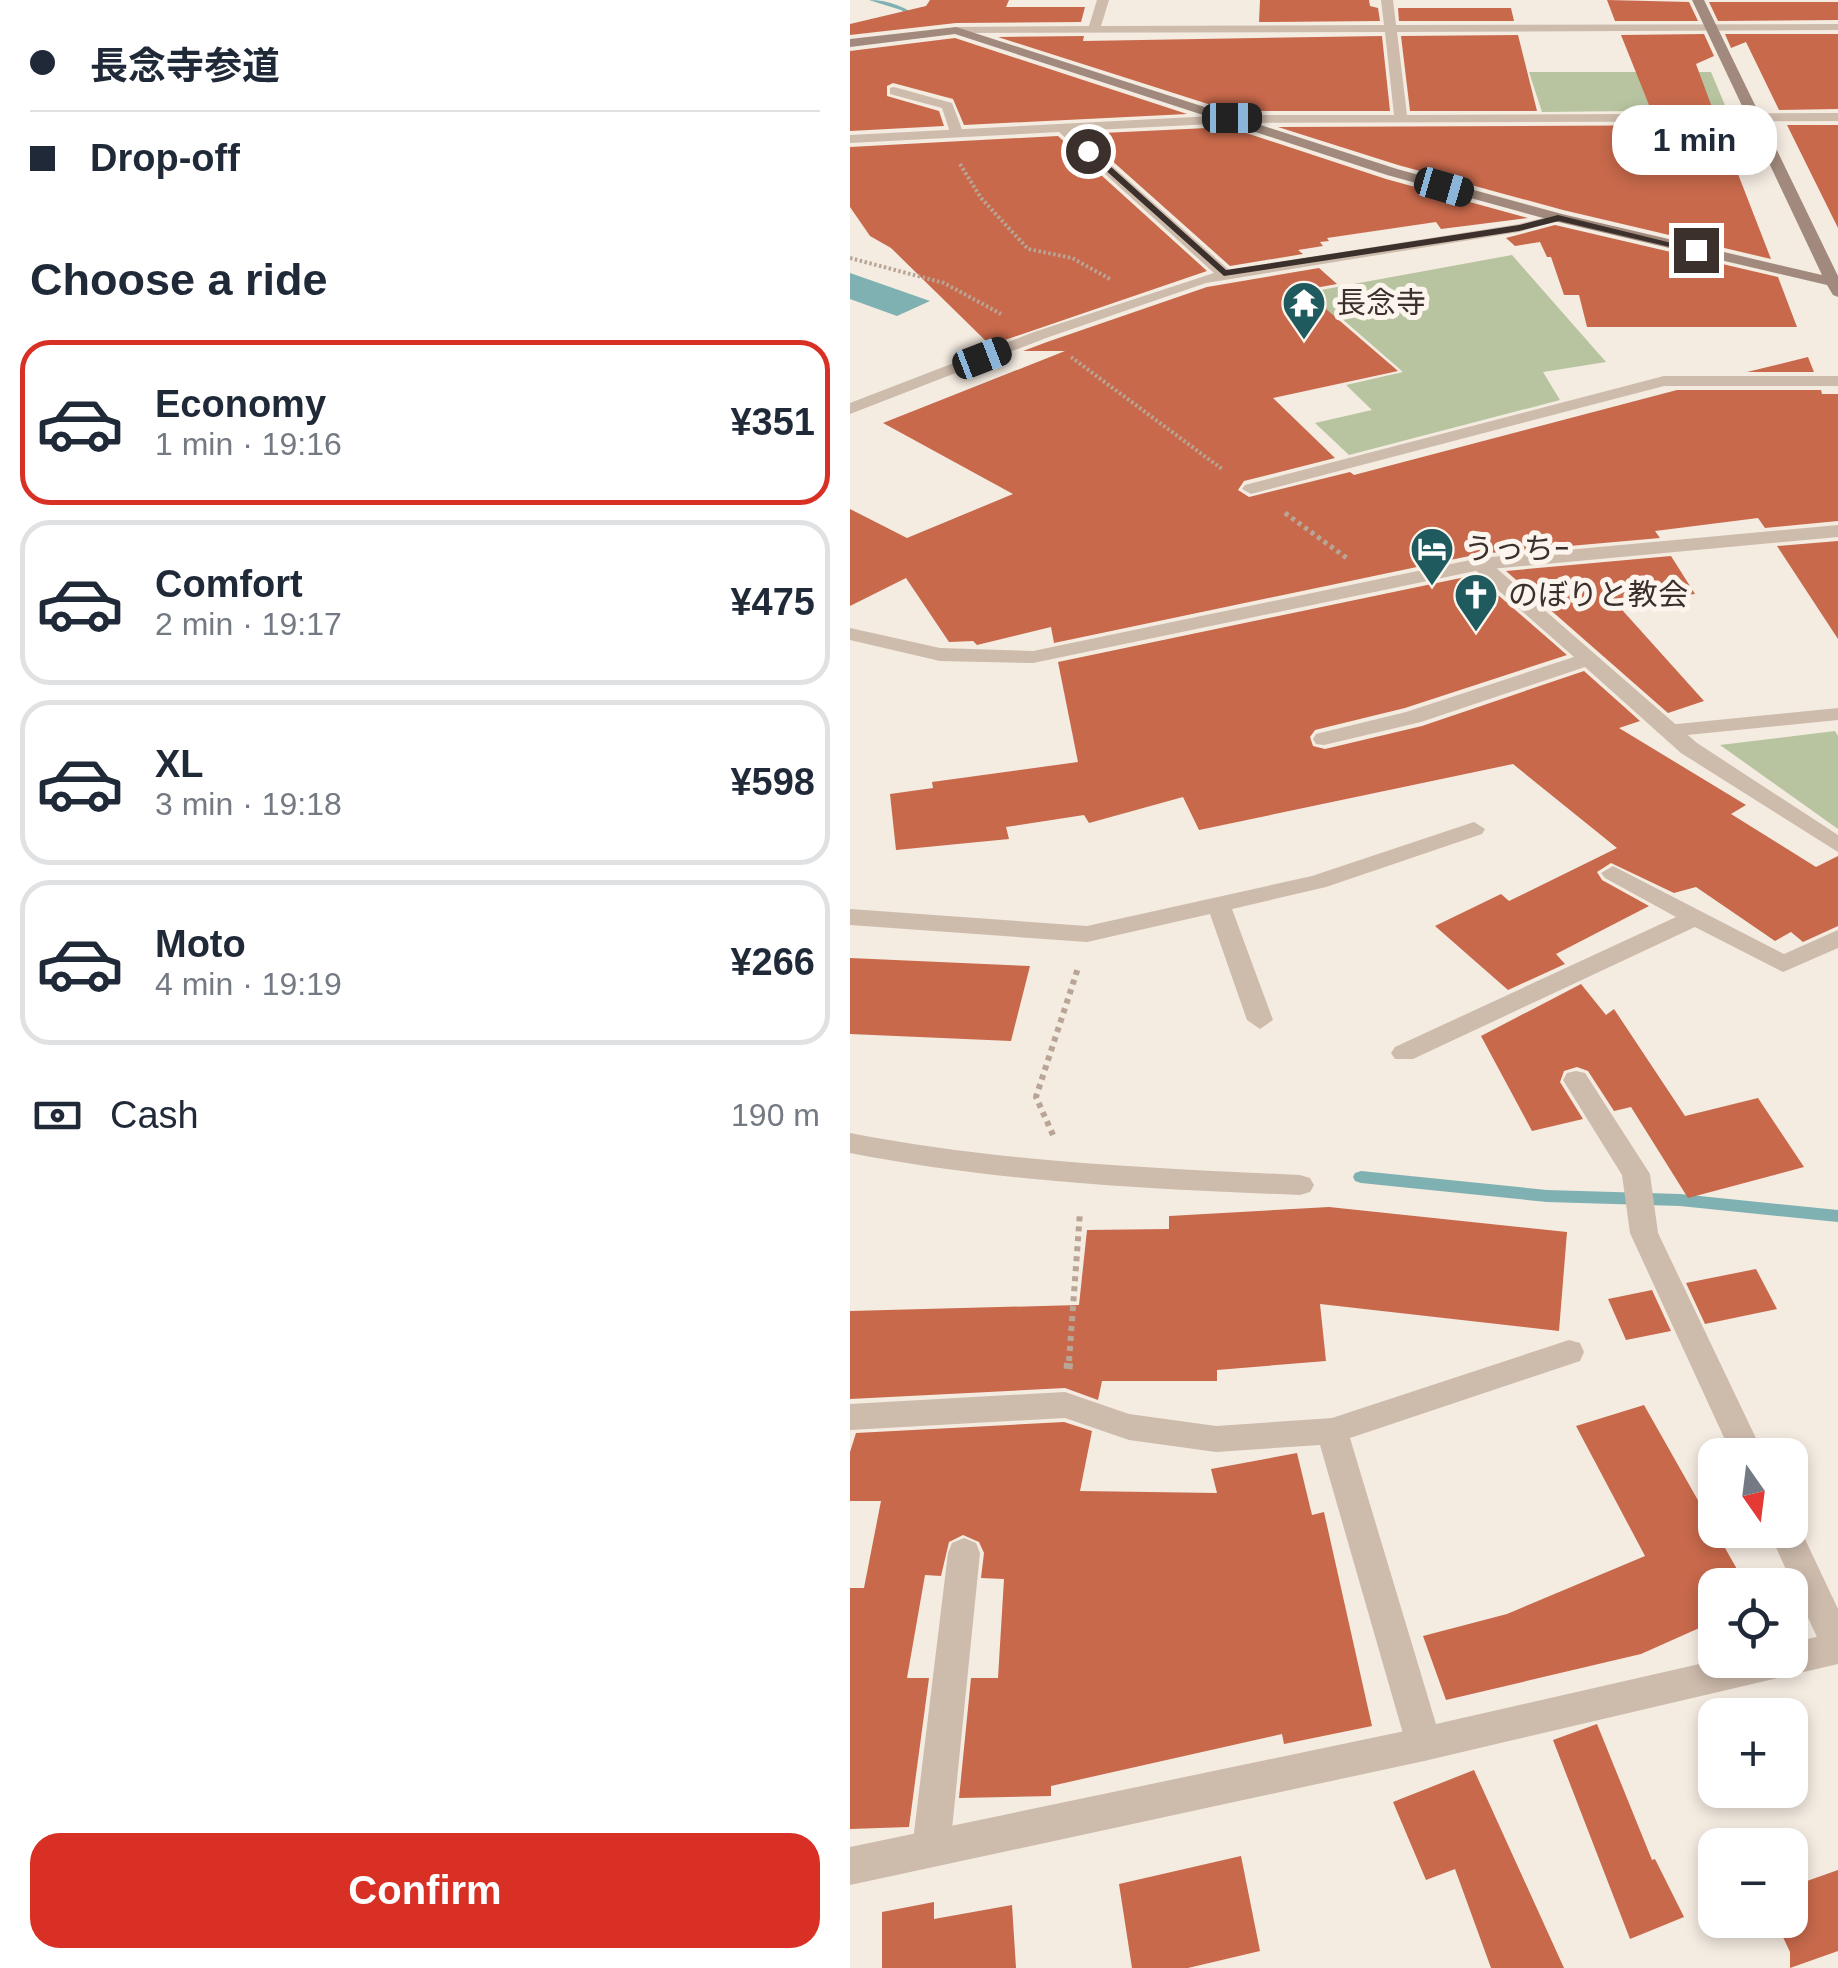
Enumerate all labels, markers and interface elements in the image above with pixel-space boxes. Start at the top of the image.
text: 長念寺参道 [90,45,280,87]
car [1202,103,1262,133]
callout: 1 min [1614,105,1778,175]
text: 1 min [1653,122,1736,158]
route start [1066,129,1111,174]
text: Drop-off [90,137,240,179]
car [1411,164,1477,210]
route end [1674,228,1719,273]
text: Choose a ride [30,254,328,305]
temple icon: 長念寺 [1281,280,1327,341]
place label: 長念寺 [1336,286,1426,319]
car [949,333,1015,383]
icon: car [35,378,125,468]
text: Economy [155,383,326,425]
text: ¥351 [730,401,815,443]
text: 1 min · 19:16 [155,426,342,462]
hotel icon: うっちｰ [1409,526,1455,587]
place label: うっちｰ [1464,532,1569,565]
icon: car [35,558,125,648]
text: Comfort [155,563,303,605]
church icon: のぼりと教会 [1453,572,1499,633]
place label: のぼりと教会 [1508,578,1688,611]
text: ¥475 [730,581,815,623]
text: 2 min · 19:17 [155,606,342,642]
icon: car [35,738,125,828]
text: XL [155,743,204,785]
text: ¥598 [730,761,815,803]
text: 3 min · 19:18 [155,786,342,822]
icon: car [35,918,125,1008]
text: Moto [155,923,246,965]
text: ¥266 [730,941,815,983]
text: 4 min · 19:19 [155,966,342,1002]
icon: cash [30,1088,85,1143]
text: Cash [110,1094,199,1136]
text: 190 m [731,1097,820,1133]
north arrow [1698,1438,1808,1548]
map controls [1698,1438,1808,1938]
button: locate [1698,1568,1808,1678]
button: + [1698,1698,1808,1808]
button: − [1698,1828,1808,1938]
button: Confirm [30,1833,820,1948]

